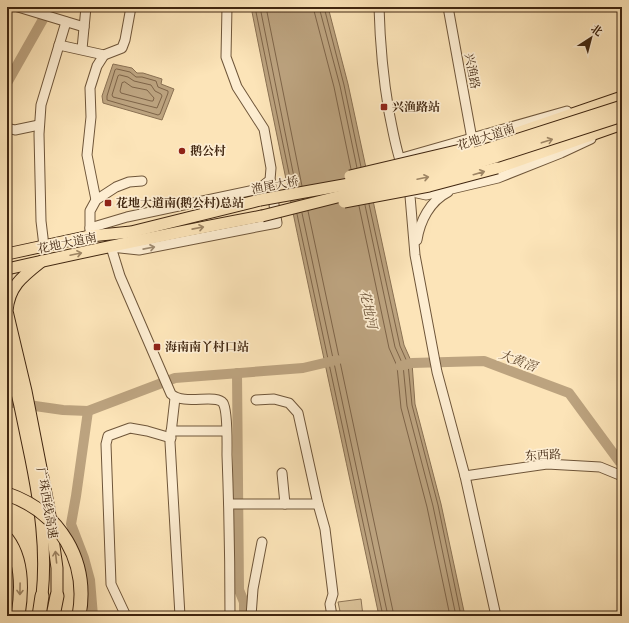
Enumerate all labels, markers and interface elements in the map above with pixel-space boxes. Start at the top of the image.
north arrow [571,18,611,58]
text: 北 [588,20,606,40]
street label: 兴渔路 [461,52,484,90]
place label: 兴渔路站 [392,98,440,115]
marker: 兴渔路站 [379,102,389,112]
street label: 花地大道南 [455,119,517,154]
one-way arrow [540,137,553,144]
place label: 鹅公村 [190,142,226,159]
marker: 鹅公村 [177,146,187,156]
one-way arrow [472,169,485,176]
street label: 渔尾大桥 [250,172,300,197]
one-way arrow [416,174,429,182]
place label: 花地大道南(鹅公村)总站 [116,194,244,211]
marker: 花地大道南(鹅公村)总站 [103,198,113,208]
one-way arrow [191,224,204,232]
street label: 花地大道南 [36,228,98,257]
one-way arrow [143,244,156,252]
one-way arrow [69,250,82,258]
water label: 花地河 [355,288,382,332]
place label: 海南南丫村口站 [165,338,249,355]
marker: 海南南丫村口站 [152,342,162,352]
water label: 大黄滘 [496,345,541,377]
street label: 东西路 [525,445,561,464]
street label: 广珠西线高速 [33,466,62,540]
one-way arrow [52,551,60,564]
one-way arrow [16,582,24,595]

